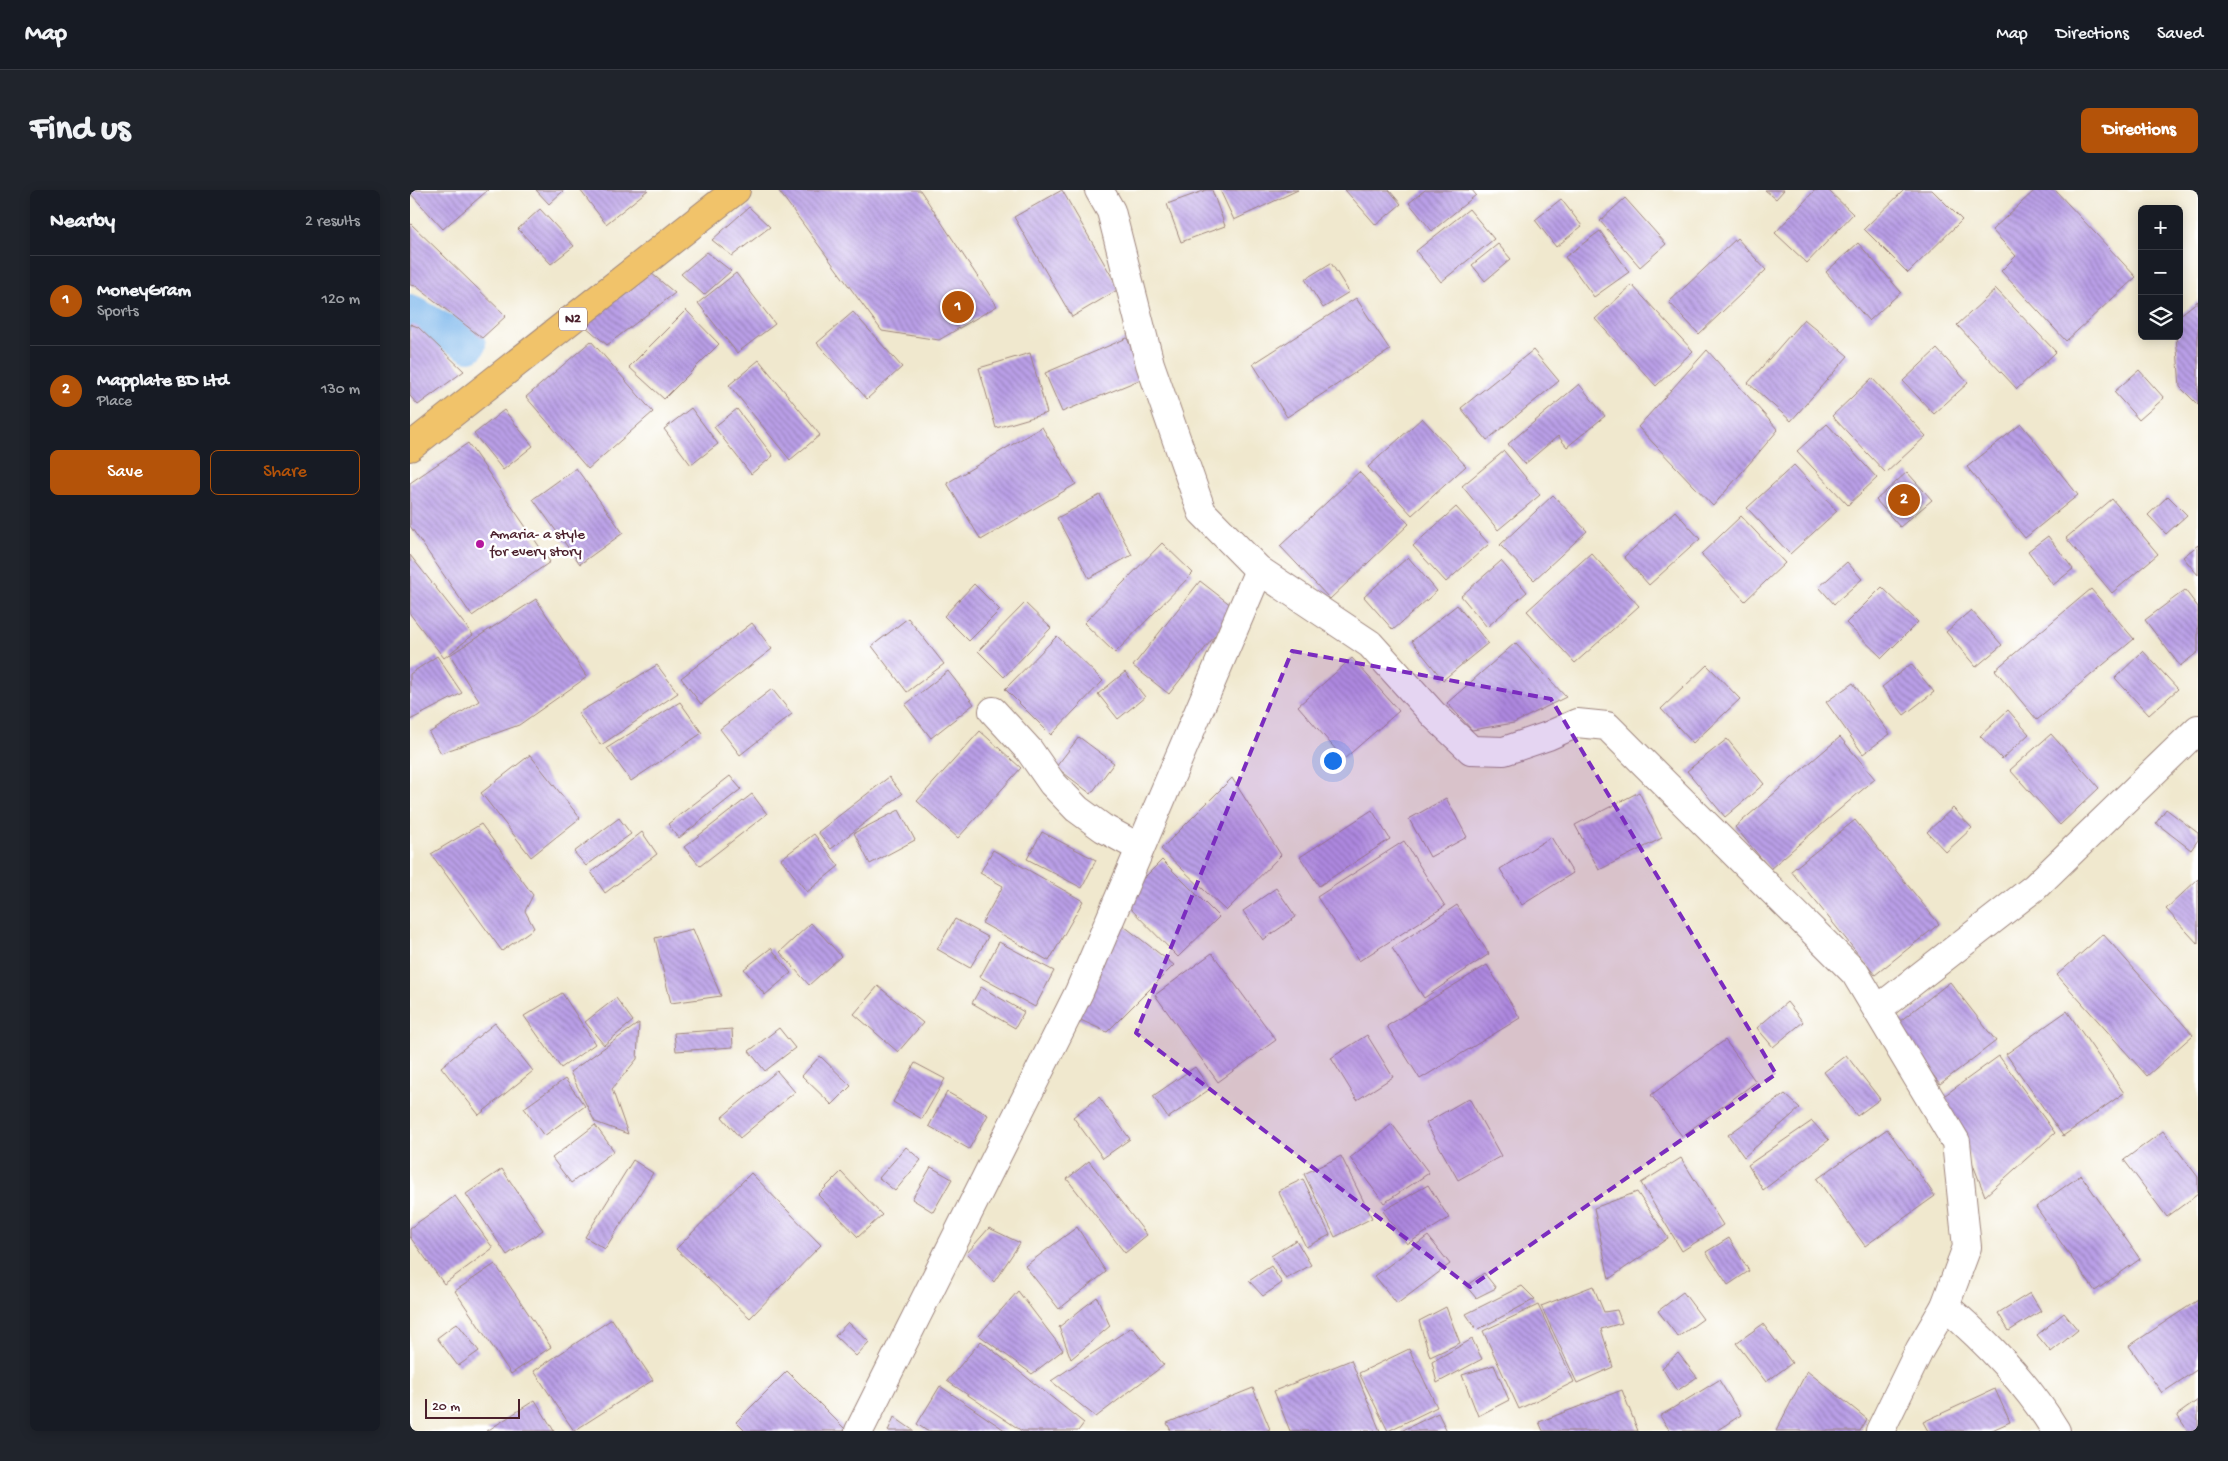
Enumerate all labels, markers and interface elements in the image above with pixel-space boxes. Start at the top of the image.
text: Map [25,20,67,49]
text: Map [1996,24,2028,45]
text: Directions [2056,24,2129,45]
text: Saved [2157,24,2203,45]
button: Directions [2081,108,2198,153]
text: Find us [30,110,130,151]
map controls [2138,205,2183,340]
button: + [2138,205,2183,250]
text: Nearby [50,210,115,235]
text: 2 results [305,213,360,232]
button: − [2138,250,2183,295]
text: MoneyGram [97,280,191,303]
pin: 1 [942,288,974,326]
text: 1 [63,291,69,310]
text: 120 m [321,291,360,310]
button: layers [2138,295,2183,340]
text: Sports [97,303,139,322]
road number: N2 [559,308,587,330]
text: Mapplate BD Ltd [97,370,229,393]
text: 2 [62,381,70,400]
text: 130 m [321,381,360,400]
text: Place [97,393,132,412]
button: Save [50,450,200,495]
button: Share [210,450,360,495]
pin: 2 [1888,481,1920,519]
place label: Amaria- a style for every story [489,526,585,561]
marker: Amaria- a style for every story [474,538,486,550]
your location [1320,748,1346,774]
scale bar [425,1396,520,1419]
text: 20 m [432,1399,460,1416]

